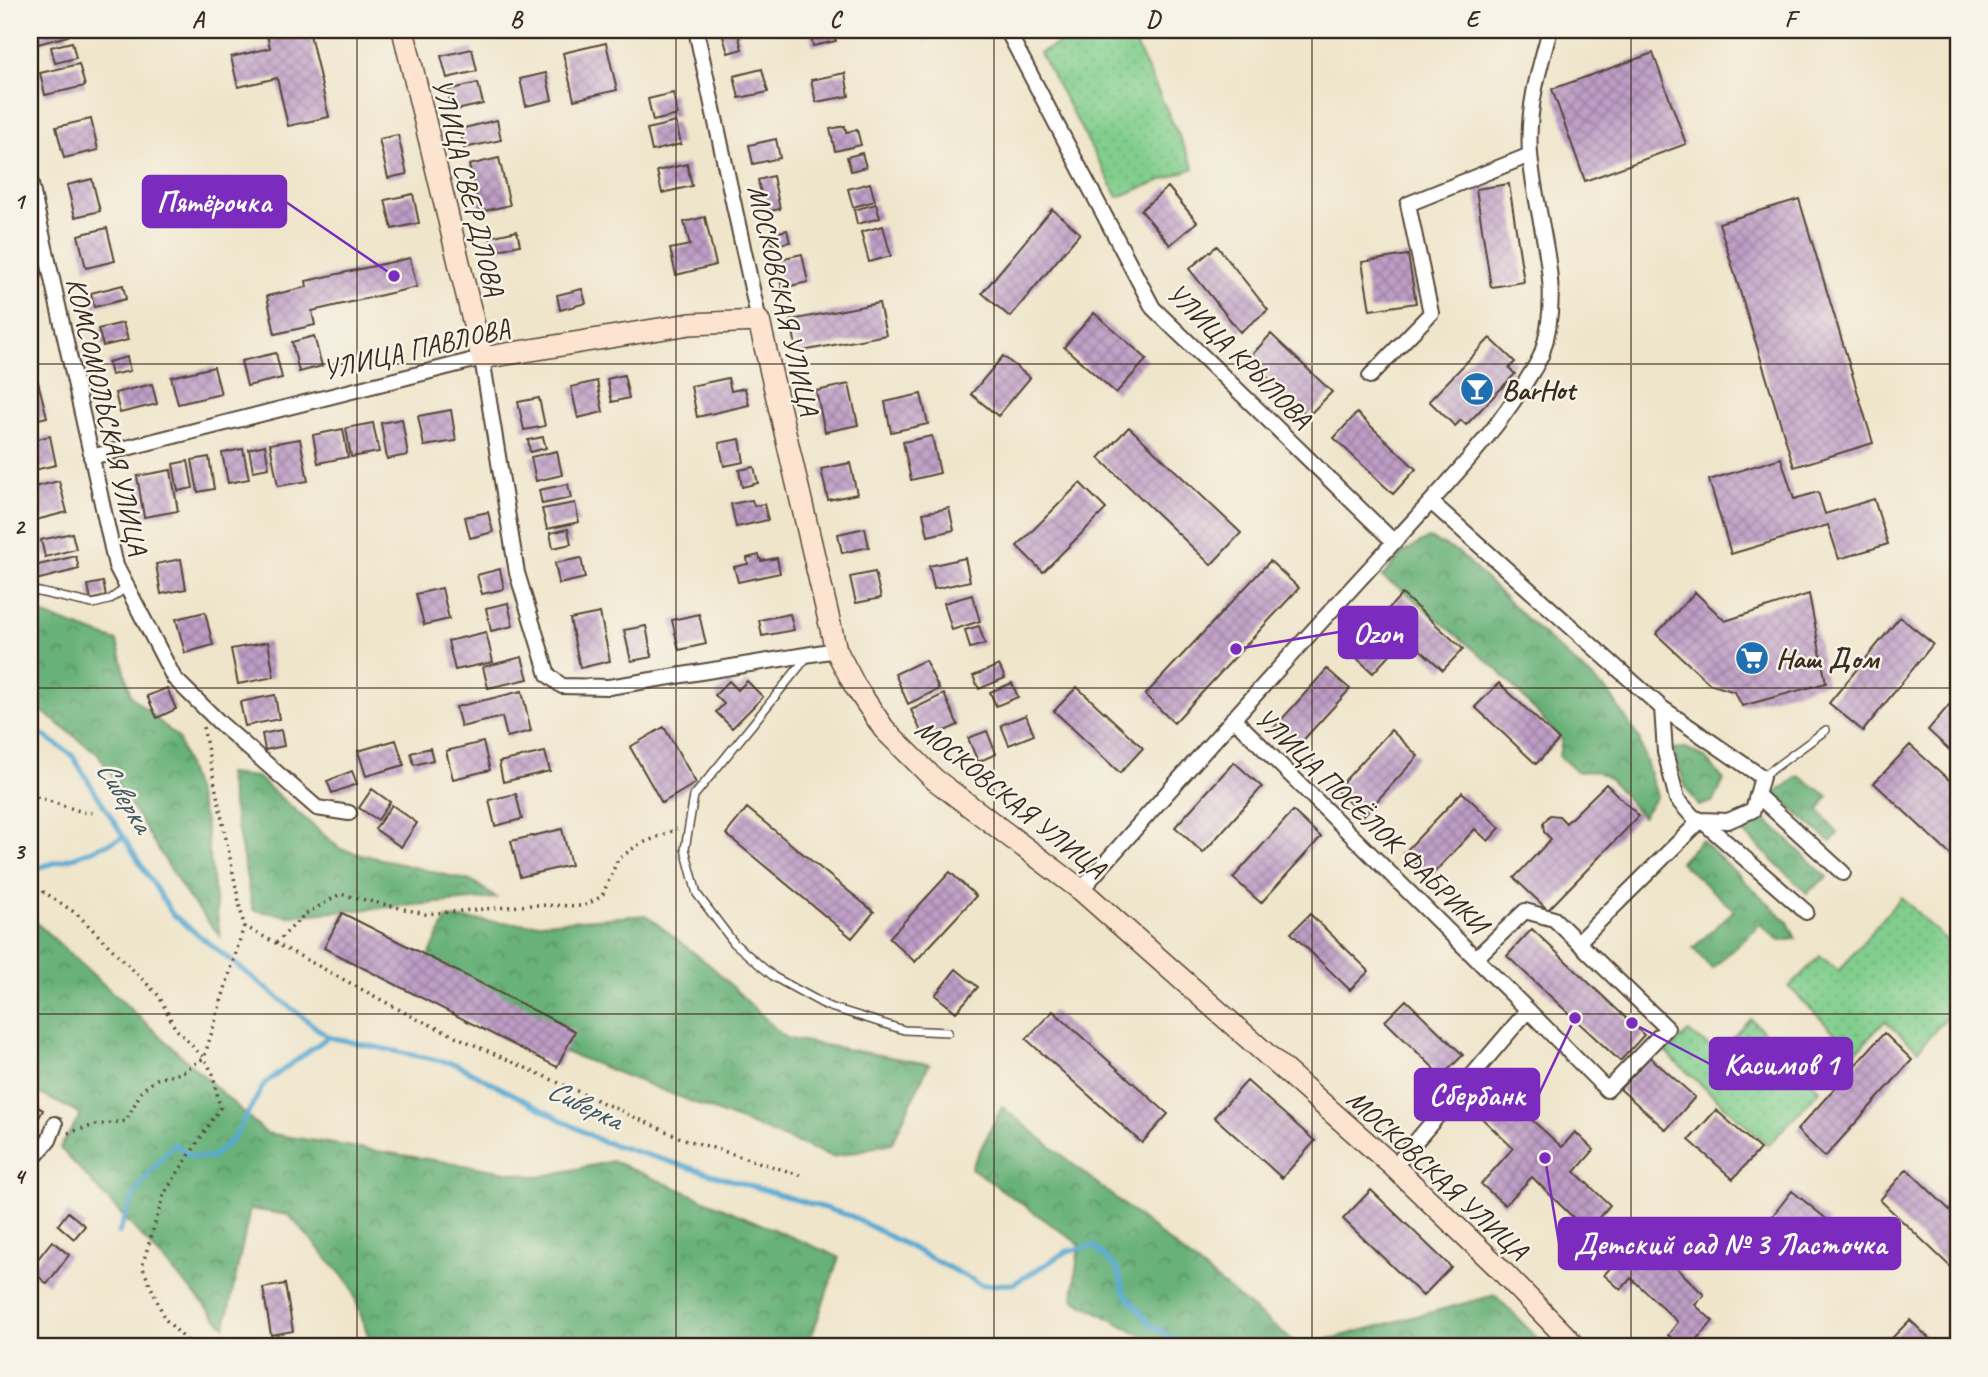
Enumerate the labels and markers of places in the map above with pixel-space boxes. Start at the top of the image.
callout: Пятёрочка [143,176,286,227]
bar icon: BarHot [1458,370,1496,408]
place label: BarHot [1502,372,1578,407]
callout: Ozon [1339,607,1417,658]
supermarket icon: Наш Дом [1733,639,1771,677]
place label: Наш Дом [1776,641,1881,676]
callout: Касимов 1 [1710,1038,1852,1089]
callout: Сбербанк [1415,1069,1539,1120]
callout: Детский сад № 3 Ласточка [1559,1218,1900,1269]

